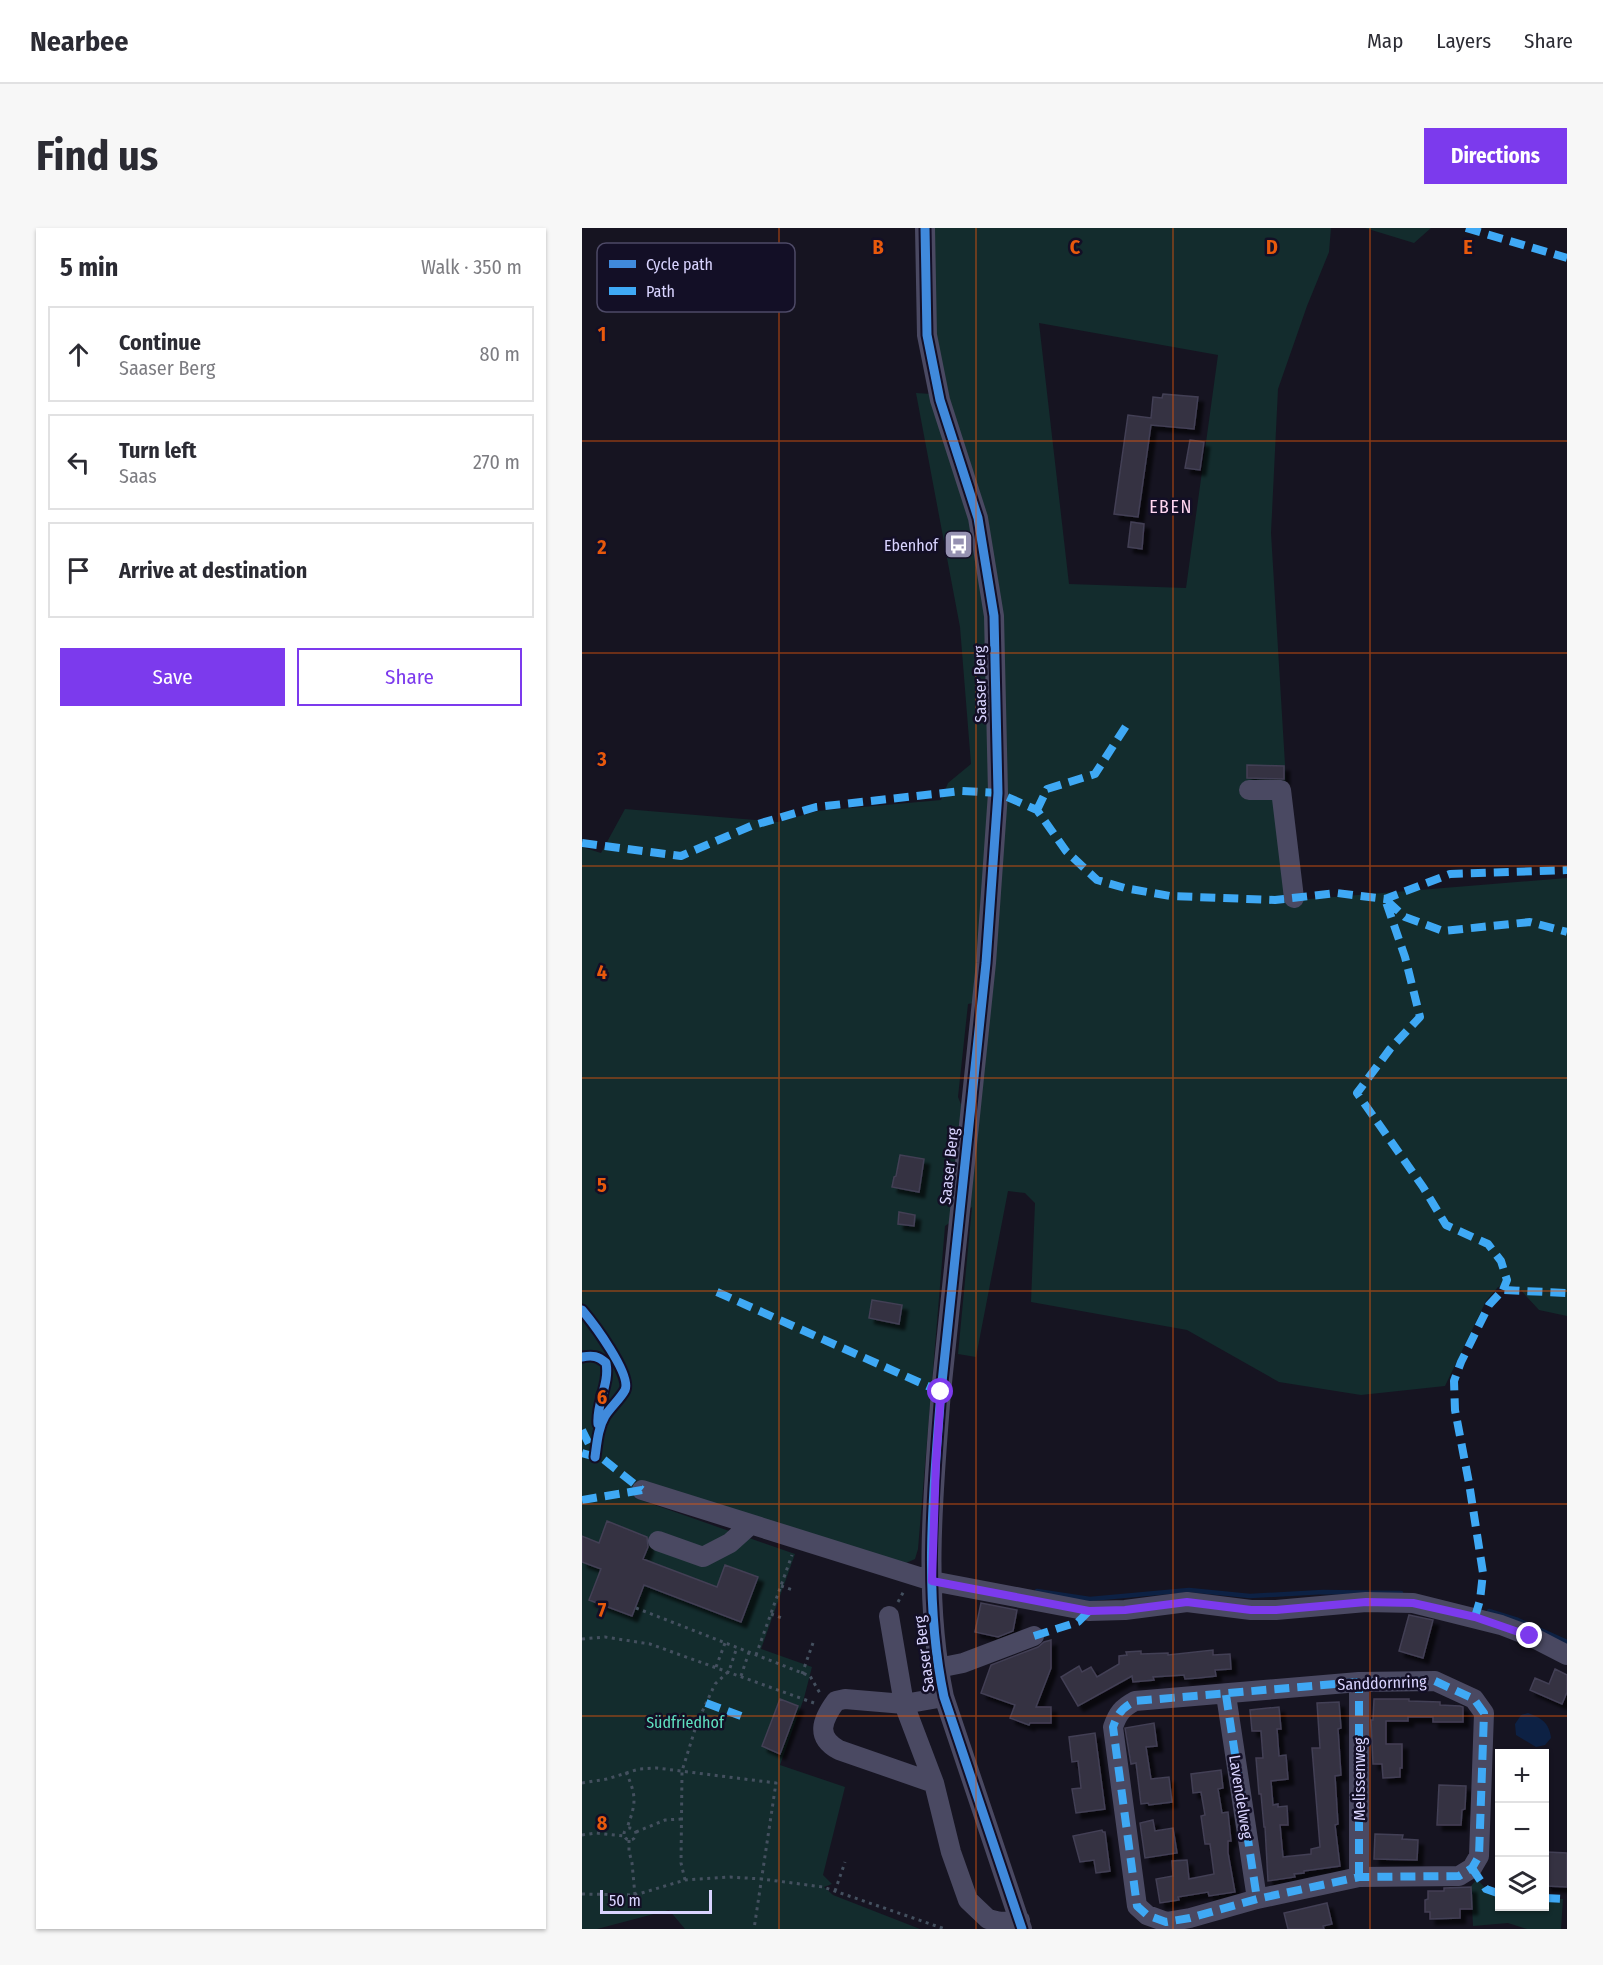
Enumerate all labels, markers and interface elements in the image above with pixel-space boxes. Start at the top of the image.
text: Nearbee [30,25,129,58]
text: Map [1367,28,1403,54]
text: Layers [1436,28,1491,54]
text: Share [1524,28,1573,54]
button: Directions [1424,128,1567,184]
text: Find us [36,131,158,181]
text: B [872,235,884,259]
text: C [1070,235,1081,259]
text: D [1266,235,1278,259]
text: E [1463,235,1473,259]
legend [597,243,795,312]
text: 5 min [60,252,118,283]
text: Walk · 350 m [421,255,522,279]
text: Cycle path [646,255,713,274]
text: Path [646,282,675,301]
text: 1 [598,322,606,346]
text: Continue [119,329,201,356]
icon: ahead [62,338,95,371]
text: 80 m [480,342,520,366]
text: Saaser Berg [119,356,215,380]
text: Turn left [119,437,197,464]
icon: left [62,446,95,479]
text: 270 m [473,450,520,474]
text: Saas [119,464,157,488]
district label: EBEN [1149,496,1193,518]
bus stop icon: Ebenhof [943,529,975,561]
text: 2 [596,535,607,559]
place label: Ebenhof [884,536,939,555]
icon: arrive [62,554,95,587]
text: Arrive at destination [119,557,307,584]
street label: Saaser Berg [970,645,990,723]
button: Save [60,648,285,706]
button: Share [297,648,522,706]
text: 3 [596,747,607,771]
text: 4 [597,960,607,984]
street label: Saaser Berg [936,1126,963,1205]
text: 5 [597,1173,607,1197]
route start [927,1378,953,1404]
text: 6 [597,1385,607,1409]
text: 7 [598,1598,607,1622]
street label: Saaser Berg [910,1614,938,1693]
route end [1516,1622,1542,1648]
street label: Sanddornring [1337,1672,1427,1694]
park label: Südfriedhof [646,1713,725,1732]
street label: Melissenweg [1350,1737,1369,1821]
map controls [1495,1749,1549,1911]
button: + [1495,1749,1549,1803]
street label: Lavendelweg [1225,1754,1257,1841]
button: − [1495,1803,1549,1857]
text: 8 [597,1811,608,1835]
button: layers [1495,1857,1549,1911]
scale bar [600,1887,712,1914]
text: 50 m [609,1891,641,1910]

